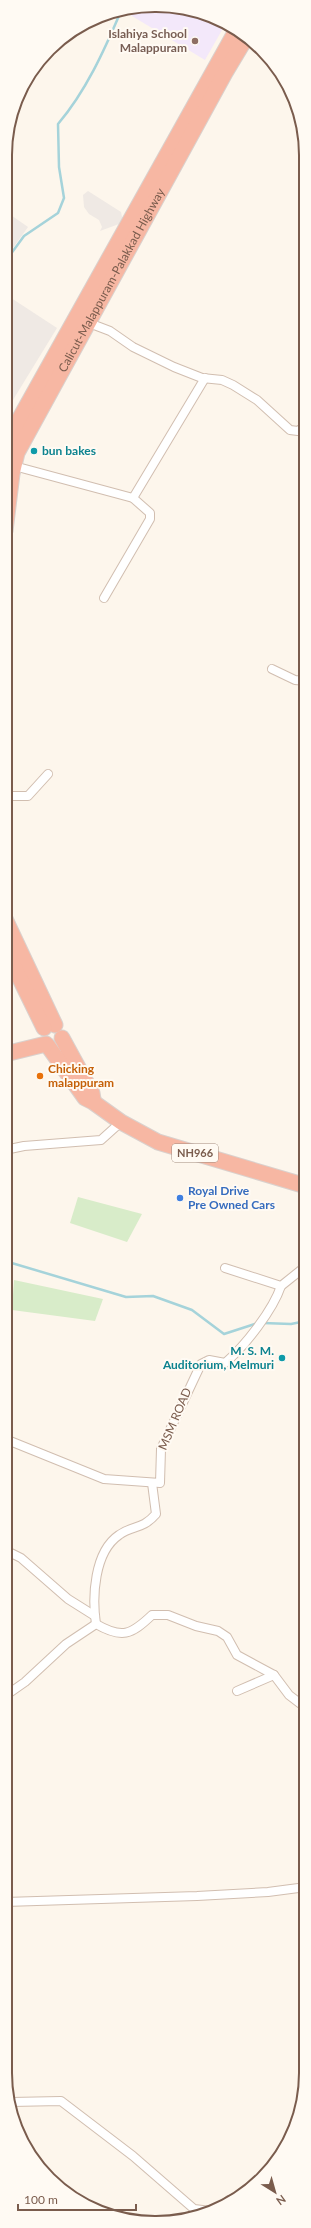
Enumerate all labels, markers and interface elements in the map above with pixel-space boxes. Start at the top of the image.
place label: Islahiya School Malappuram [108,26,187,55]
marker: Islahiya School Malappuram [190,36,200,46]
street label: Calicut-Malappuram-Palakkad Highway [55,185,168,375]
place label: bun bakes [42,443,96,458]
marker: bun bakes [29,446,39,456]
place label: Chicking malappuram [48,1061,114,1090]
marker: Chicking malappuram [35,1071,45,1081]
road number: NH966 [172,1144,218,1162]
place label: Royal Drive Pre Owned Cars [188,1183,275,1212]
marker: Royal Drive Pre Owned Cars [175,1193,185,1203]
place label: M. S. M. Auditorium, Melmuri [162,1343,274,1372]
marker: M. S. M. Auditorium, Melmuri [277,1353,287,1363]
street label: MSM ROAD [155,1386,194,1452]
north arrow [255,2172,295,2212]
scale bar [18,2186,136,2212]
text: 100 m [24,2192,58,2207]
text: N [274,2193,289,2208]

